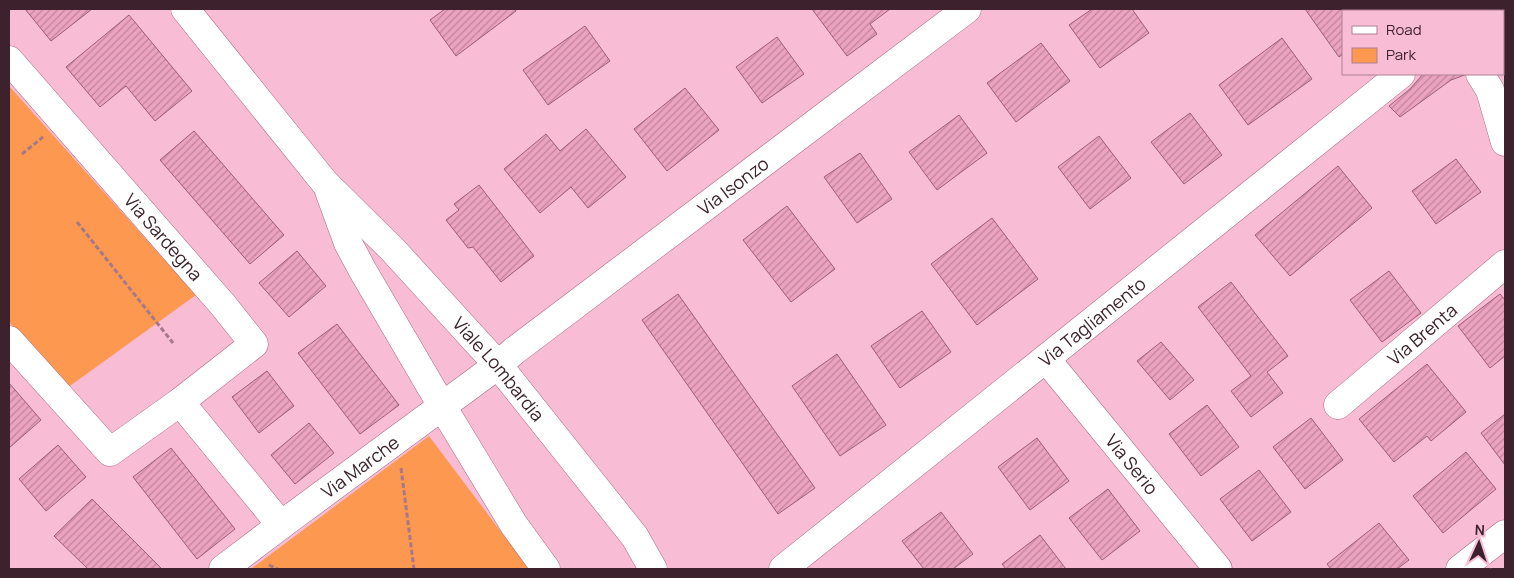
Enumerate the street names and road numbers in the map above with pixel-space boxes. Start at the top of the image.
street label: Via Isonzo [693,151,773,220]
street label: Via Sardegna [119,188,208,286]
street label: Via Tagliamento [1034,271,1151,372]
street label: Via Brenta [1382,298,1462,370]
street label: Viale Lombardia [448,311,550,426]
street label: Via Serio [1100,429,1164,499]
street label: Via Marche [316,430,404,503]

